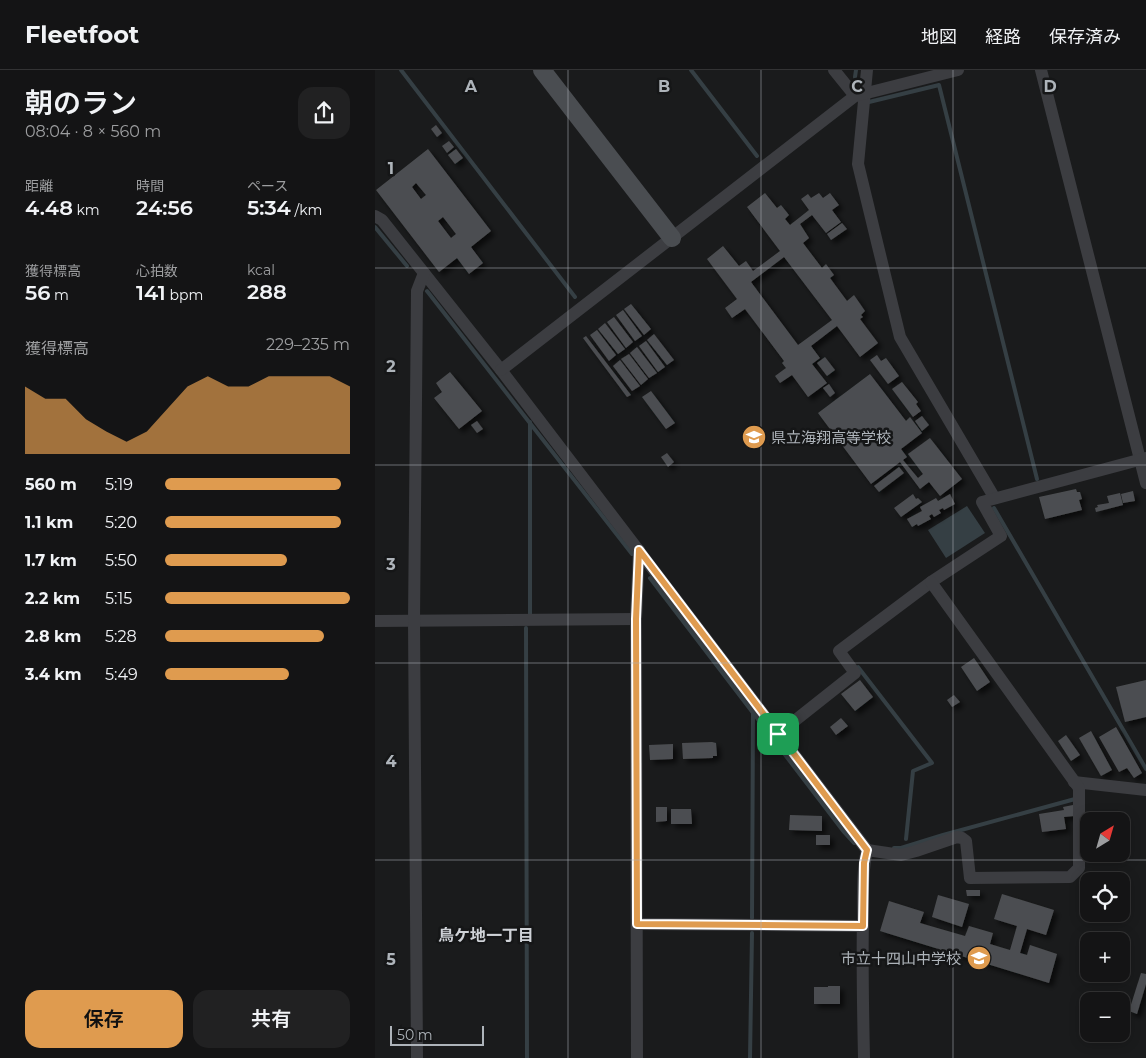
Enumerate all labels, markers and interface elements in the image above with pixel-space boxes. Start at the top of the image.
text: Fleetfoot [25,20,139,49]
text: 地図 [921,26,957,48]
text: 経路 [985,26,1021,48]
text: 保存済み [1049,26,1121,48]
text: A [464,77,478,96]
text: B [658,77,670,96]
text: C [851,77,863,96]
text: D [1043,77,1057,96]
text: 朝のラン [25,86,137,120]
button: share [298,87,350,139]
text: 08:04 · 8 × 560 m [25,122,161,141]
text: 1 [388,159,394,178]
text: 距離 [25,177,53,195]
text: 時間 [136,177,164,195]
text: ペース [247,177,288,195]
text: 4.48 [25,195,73,220]
text: 24:56 [136,195,193,220]
text: 5:34 [247,195,291,220]
text: km [73,201,100,219]
text: /km [291,201,322,219]
text: kcal [247,261,275,279]
text: 獲得標高 [25,262,81,280]
text: 心拍数 [136,262,178,280]
text: 288 [247,279,287,304]
text: 56 [25,280,50,305]
text: 141 [136,280,166,305]
text: m [50,286,69,304]
text: bpm [166,286,203,304]
text: 229–235 m [266,335,350,354]
text: 獲得標高 [25,339,89,358]
text: 2 [386,357,396,376]
school or university icon: 県立海翔高等学校 [741,424,767,450]
place label: 県立海翔高等学校 [771,428,891,447]
text: 560 m [25,475,77,494]
text: 5:19 [105,475,133,494]
text: 1.1 km [25,513,73,532]
text: 5:20 [105,513,137,532]
text: 1.7 km [25,551,77,570]
text: 5:50 [105,551,137,570]
text: 3 [385,555,396,574]
text: 2.2 km [25,589,80,608]
text: 5:15 [105,589,132,608]
text: 2.8 km [25,627,81,646]
text: 5:28 [105,627,137,646]
text: 3.4 km [25,665,81,684]
text: 5:49 [105,665,138,684]
pin [757,713,799,755]
icon: arrive [764,720,792,748]
text: 4 [385,752,397,771]
north arrow [1080,812,1130,862]
map controls [1080,812,1130,1042]
button: locate [1080,872,1130,922]
district label: 鳥ケ地一丁目 [438,926,534,945]
button: + [1080,932,1130,982]
school or university icon: 市立十四山中学校 [966,945,992,971]
place label: 市立十四山中学校 [841,949,961,968]
text: 5 [386,950,396,969]
button: 保存 [25,990,183,1048]
button: 共有 [193,990,350,1048]
button: − [1080,992,1130,1042]
scale bar [390,1023,484,1046]
text: 50 m [397,1026,433,1044]

